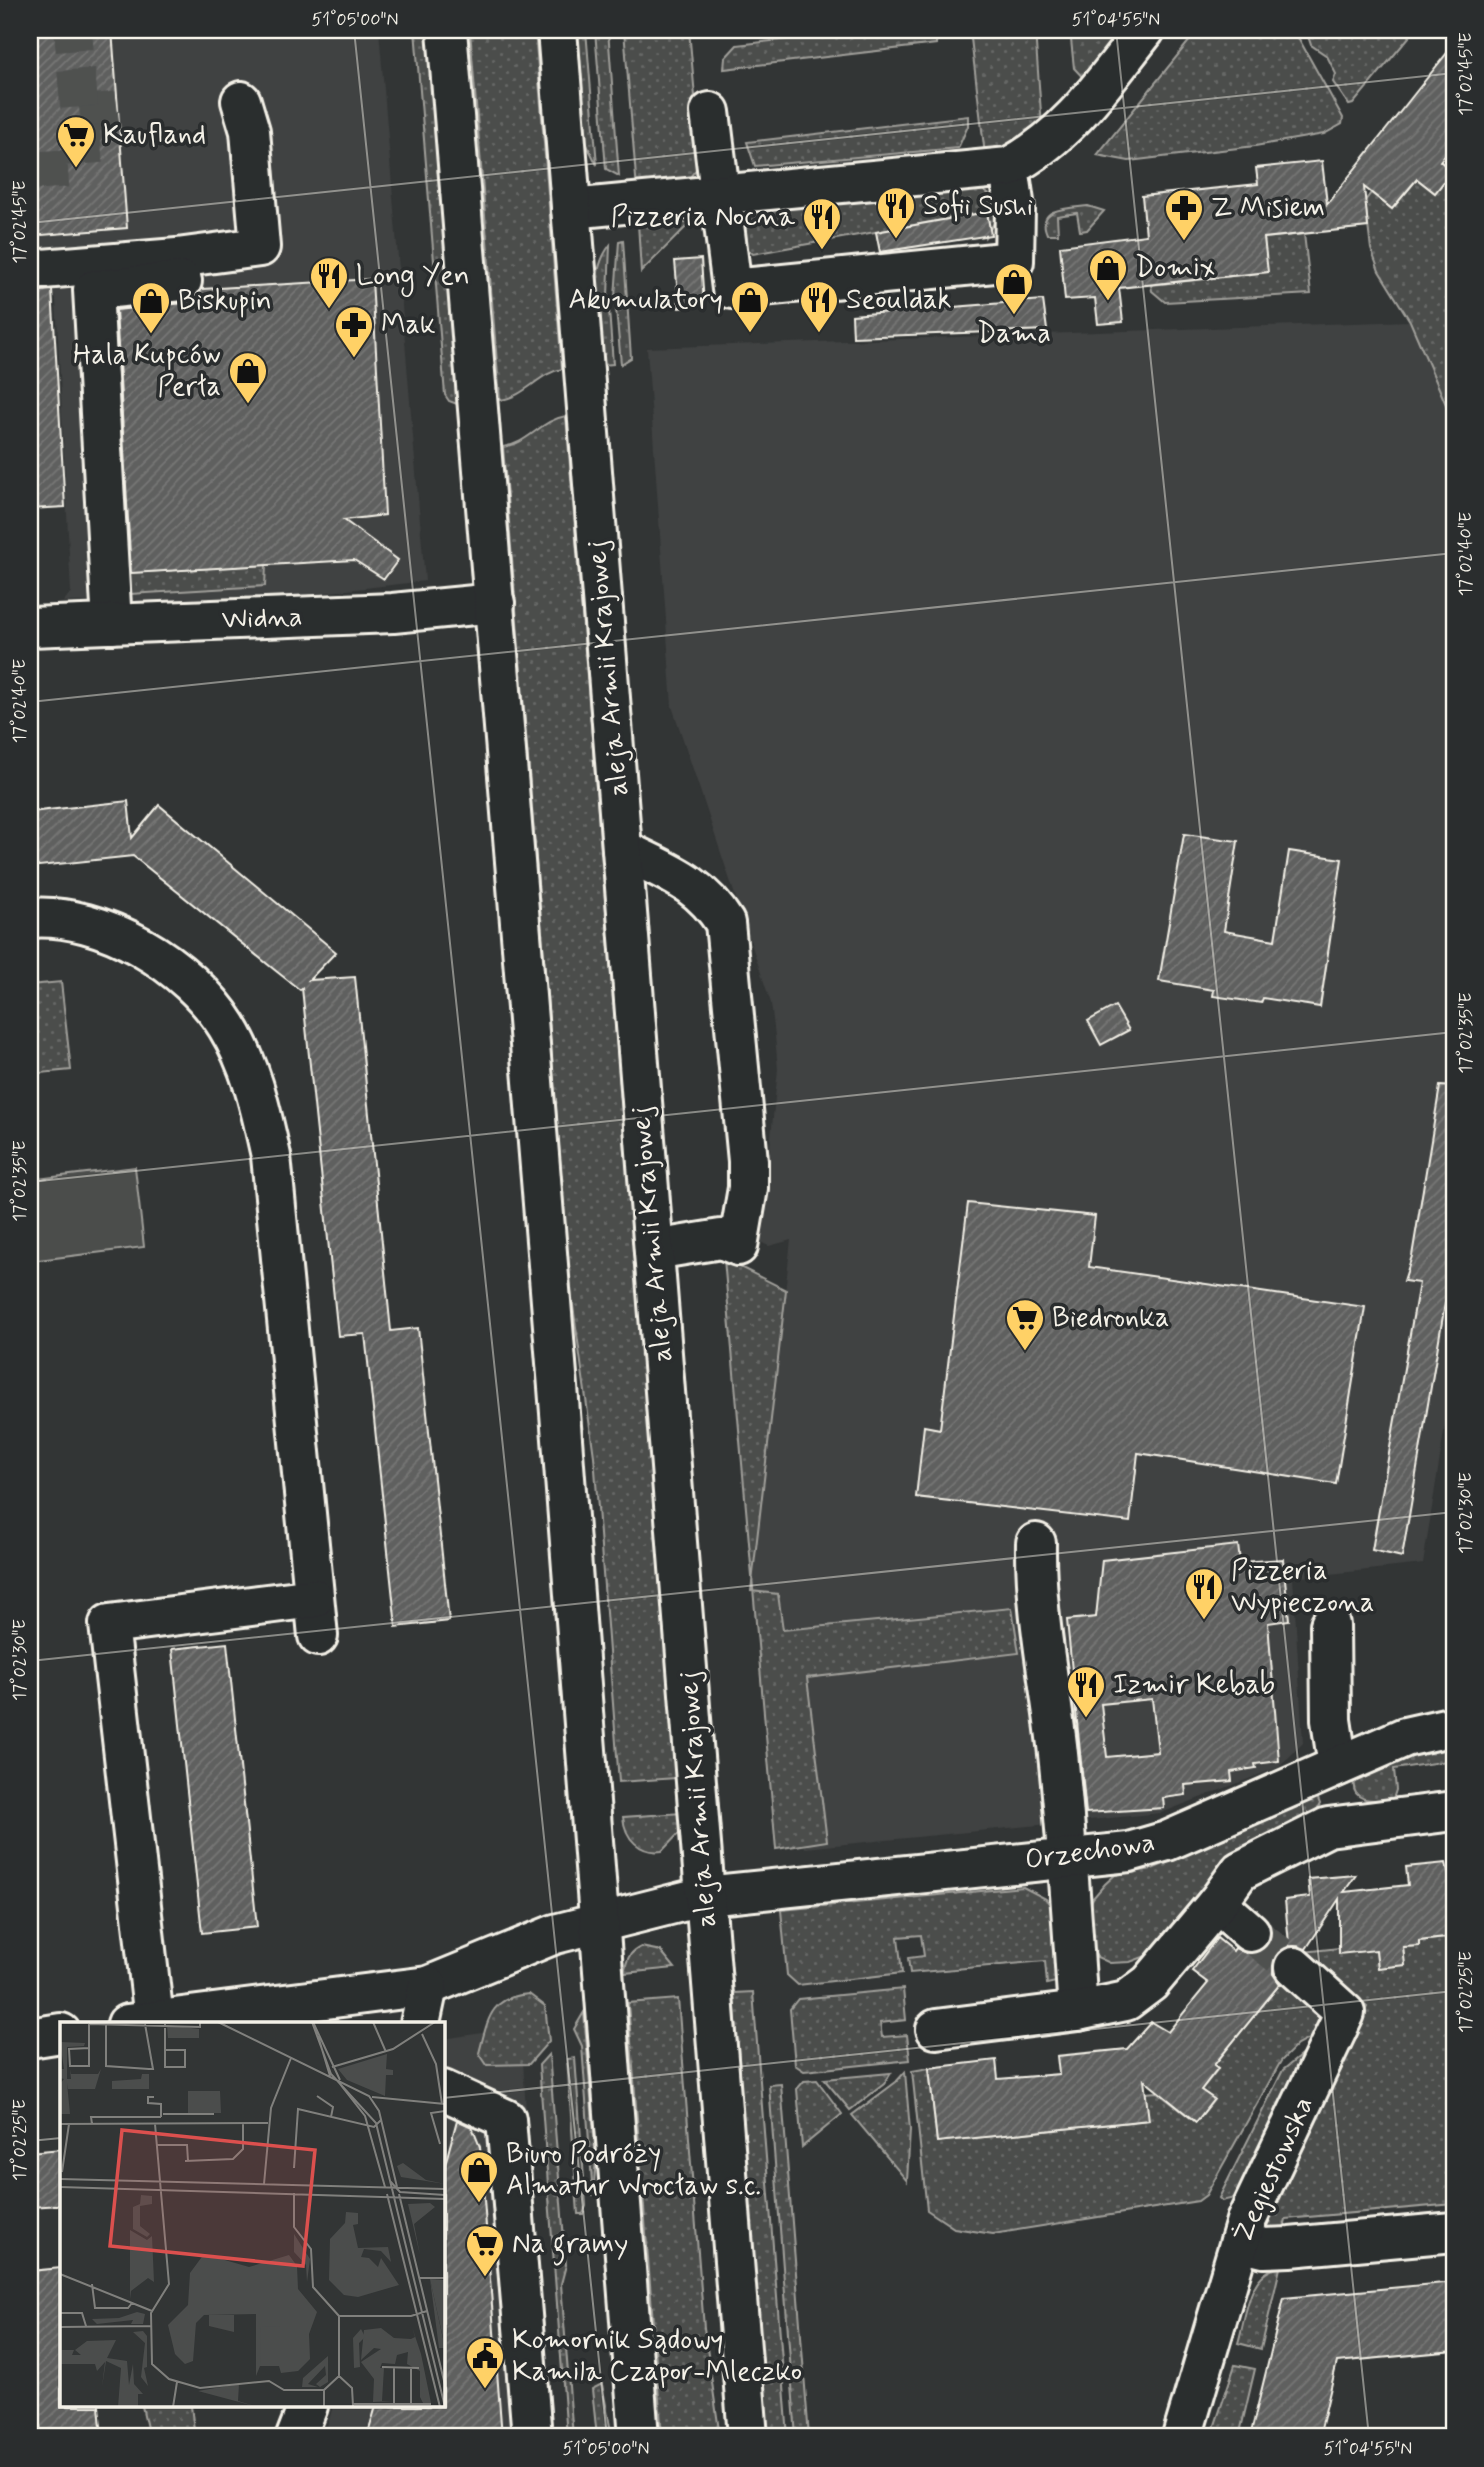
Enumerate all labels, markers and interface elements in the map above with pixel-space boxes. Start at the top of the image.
text: 51°05'00"N [312,8,399,32]
text: 51°04'55"N [1072,8,1160,32]
text: 17°02'45"E [1454,32,1478,116]
supermarket icon: Kaufland [55,114,97,169]
place label: Kaufland [103,117,206,154]
text: 17°02'45"E [8,180,32,264]
restaurant icon: Sofii Sushi [875,185,917,240]
pharmacy icon: Z Misiem [1163,187,1205,242]
place label: Sofii Sushi [923,188,1033,225]
place label: Z Misiem [1211,190,1325,227]
restaurant icon: Pizzeria Nocna [801,196,843,251]
place label: Pizzeria Nocna [611,199,795,236]
shop icon: Domix [1087,247,1129,302]
place label: Domix [1135,250,1215,287]
restaurant icon: Long Yen [308,255,350,310]
place label: Long Yen [356,258,470,297]
shop icon: Dama [993,261,1035,316]
shop icon: Akumulatory [729,279,771,334]
restaurant icon: Seouldak [798,279,840,334]
shop icon: Biskupin [130,280,172,335]
place label: Akumulatory [569,282,723,319]
place label: Seouldak [846,282,952,319]
place label: Biskupin [178,283,272,320]
pharmacy icon: Mak [333,304,375,359]
place label: Mak [381,307,436,344]
place label: Dama [977,316,1051,353]
place label: Hala Kupców Perła [73,337,221,406]
shop icon: Hala Kupców Perła [227,350,269,405]
text: 17°02'40"E [1454,512,1478,596]
street label: aleja Armii Krajowej [578,539,638,797]
street label: Widna [221,599,303,639]
text: 17°02'40"E [8,659,32,743]
text: 17°02'35"E [1454,992,1478,1074]
street label: aleja Armii Krajowej [622,1105,682,1363]
text: 17°02'35"E [8,1140,32,1222]
supermarket icon: Biedronka [1004,1297,1046,1352]
place label: Biedronka [1052,1300,1169,1337]
text: 17°02'30"E [1454,1472,1478,1554]
place label: Pizzeria Wypieczona [1231,1553,1374,1622]
restaurant icon: Pizzeria Wypieczona [1183,1566,1225,1621]
text: 17°02'30"E [8,1619,32,1701]
restaurant icon: Izmir Kebab [1065,1664,1107,1719]
place label: Izmir Kebab [1113,1667,1275,1704]
street label: aleja Armii Krajowej [671,1670,725,1928]
street label: Orzechowa [1023,1825,1157,1879]
text: 17°02'25"E [1454,1951,1478,2033]
inset map [60,2022,444,2408]
street label: Żegiestowska [1225,2091,1323,2249]
text: 17°02'25"E [8,2099,32,2181]
place label: Biuro Podróży Almatur Wrocław s.c. [506,2136,761,2205]
shop icon: Biuro Podróży Almatur Wrocław s.c. [458,2149,500,2204]
supermarket icon: Na gramy [464,2223,506,2278]
place label: Na gramy [512,2226,628,2266]
place label: Komornik Sądowy Kamila Czapor-Mleczko [512,2322,802,2391]
public building icon: Komornik Sądowy Kamila Czapor-Mleczko [464,2335,506,2390]
text: 51°05'00"N [563,2437,650,2461]
text: 51°04'55"N [1324,2437,1412,2461]

